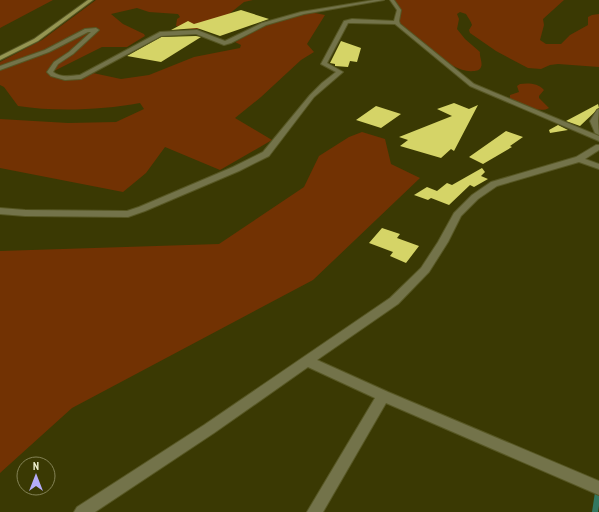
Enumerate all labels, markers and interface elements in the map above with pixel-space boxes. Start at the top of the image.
north arrow [16,456,56,496]
text: N [33,459,39,473]

